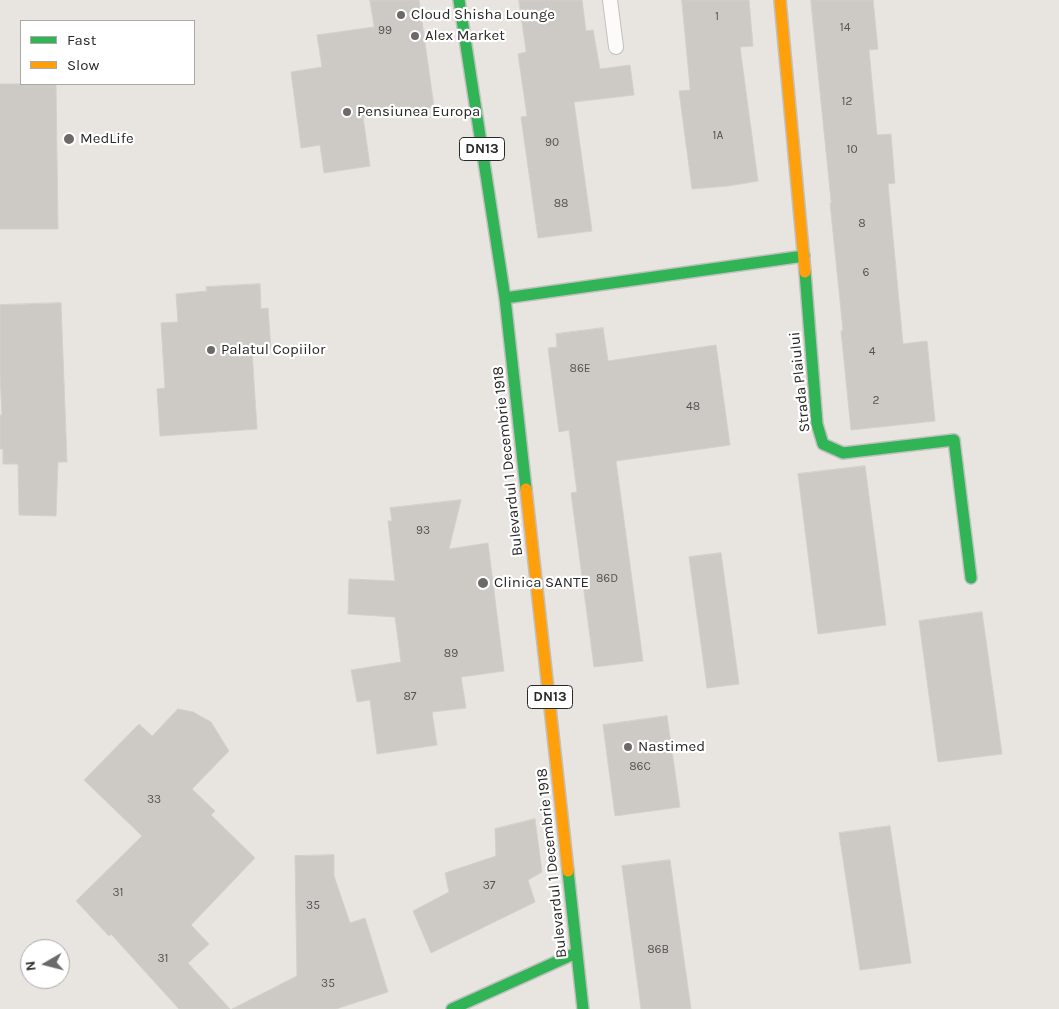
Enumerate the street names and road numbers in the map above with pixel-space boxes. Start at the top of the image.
road number: DN13 [460,138,504,160]
street label: Strada Plaiului [786,331,814,433]
street label: Bulevardul 1 Decembrie 1918 [489,365,527,557]
road number: DN13 [528,686,572,709]
street label: Bulevardul 1 Decembrie 1918 [533,767,571,959]

